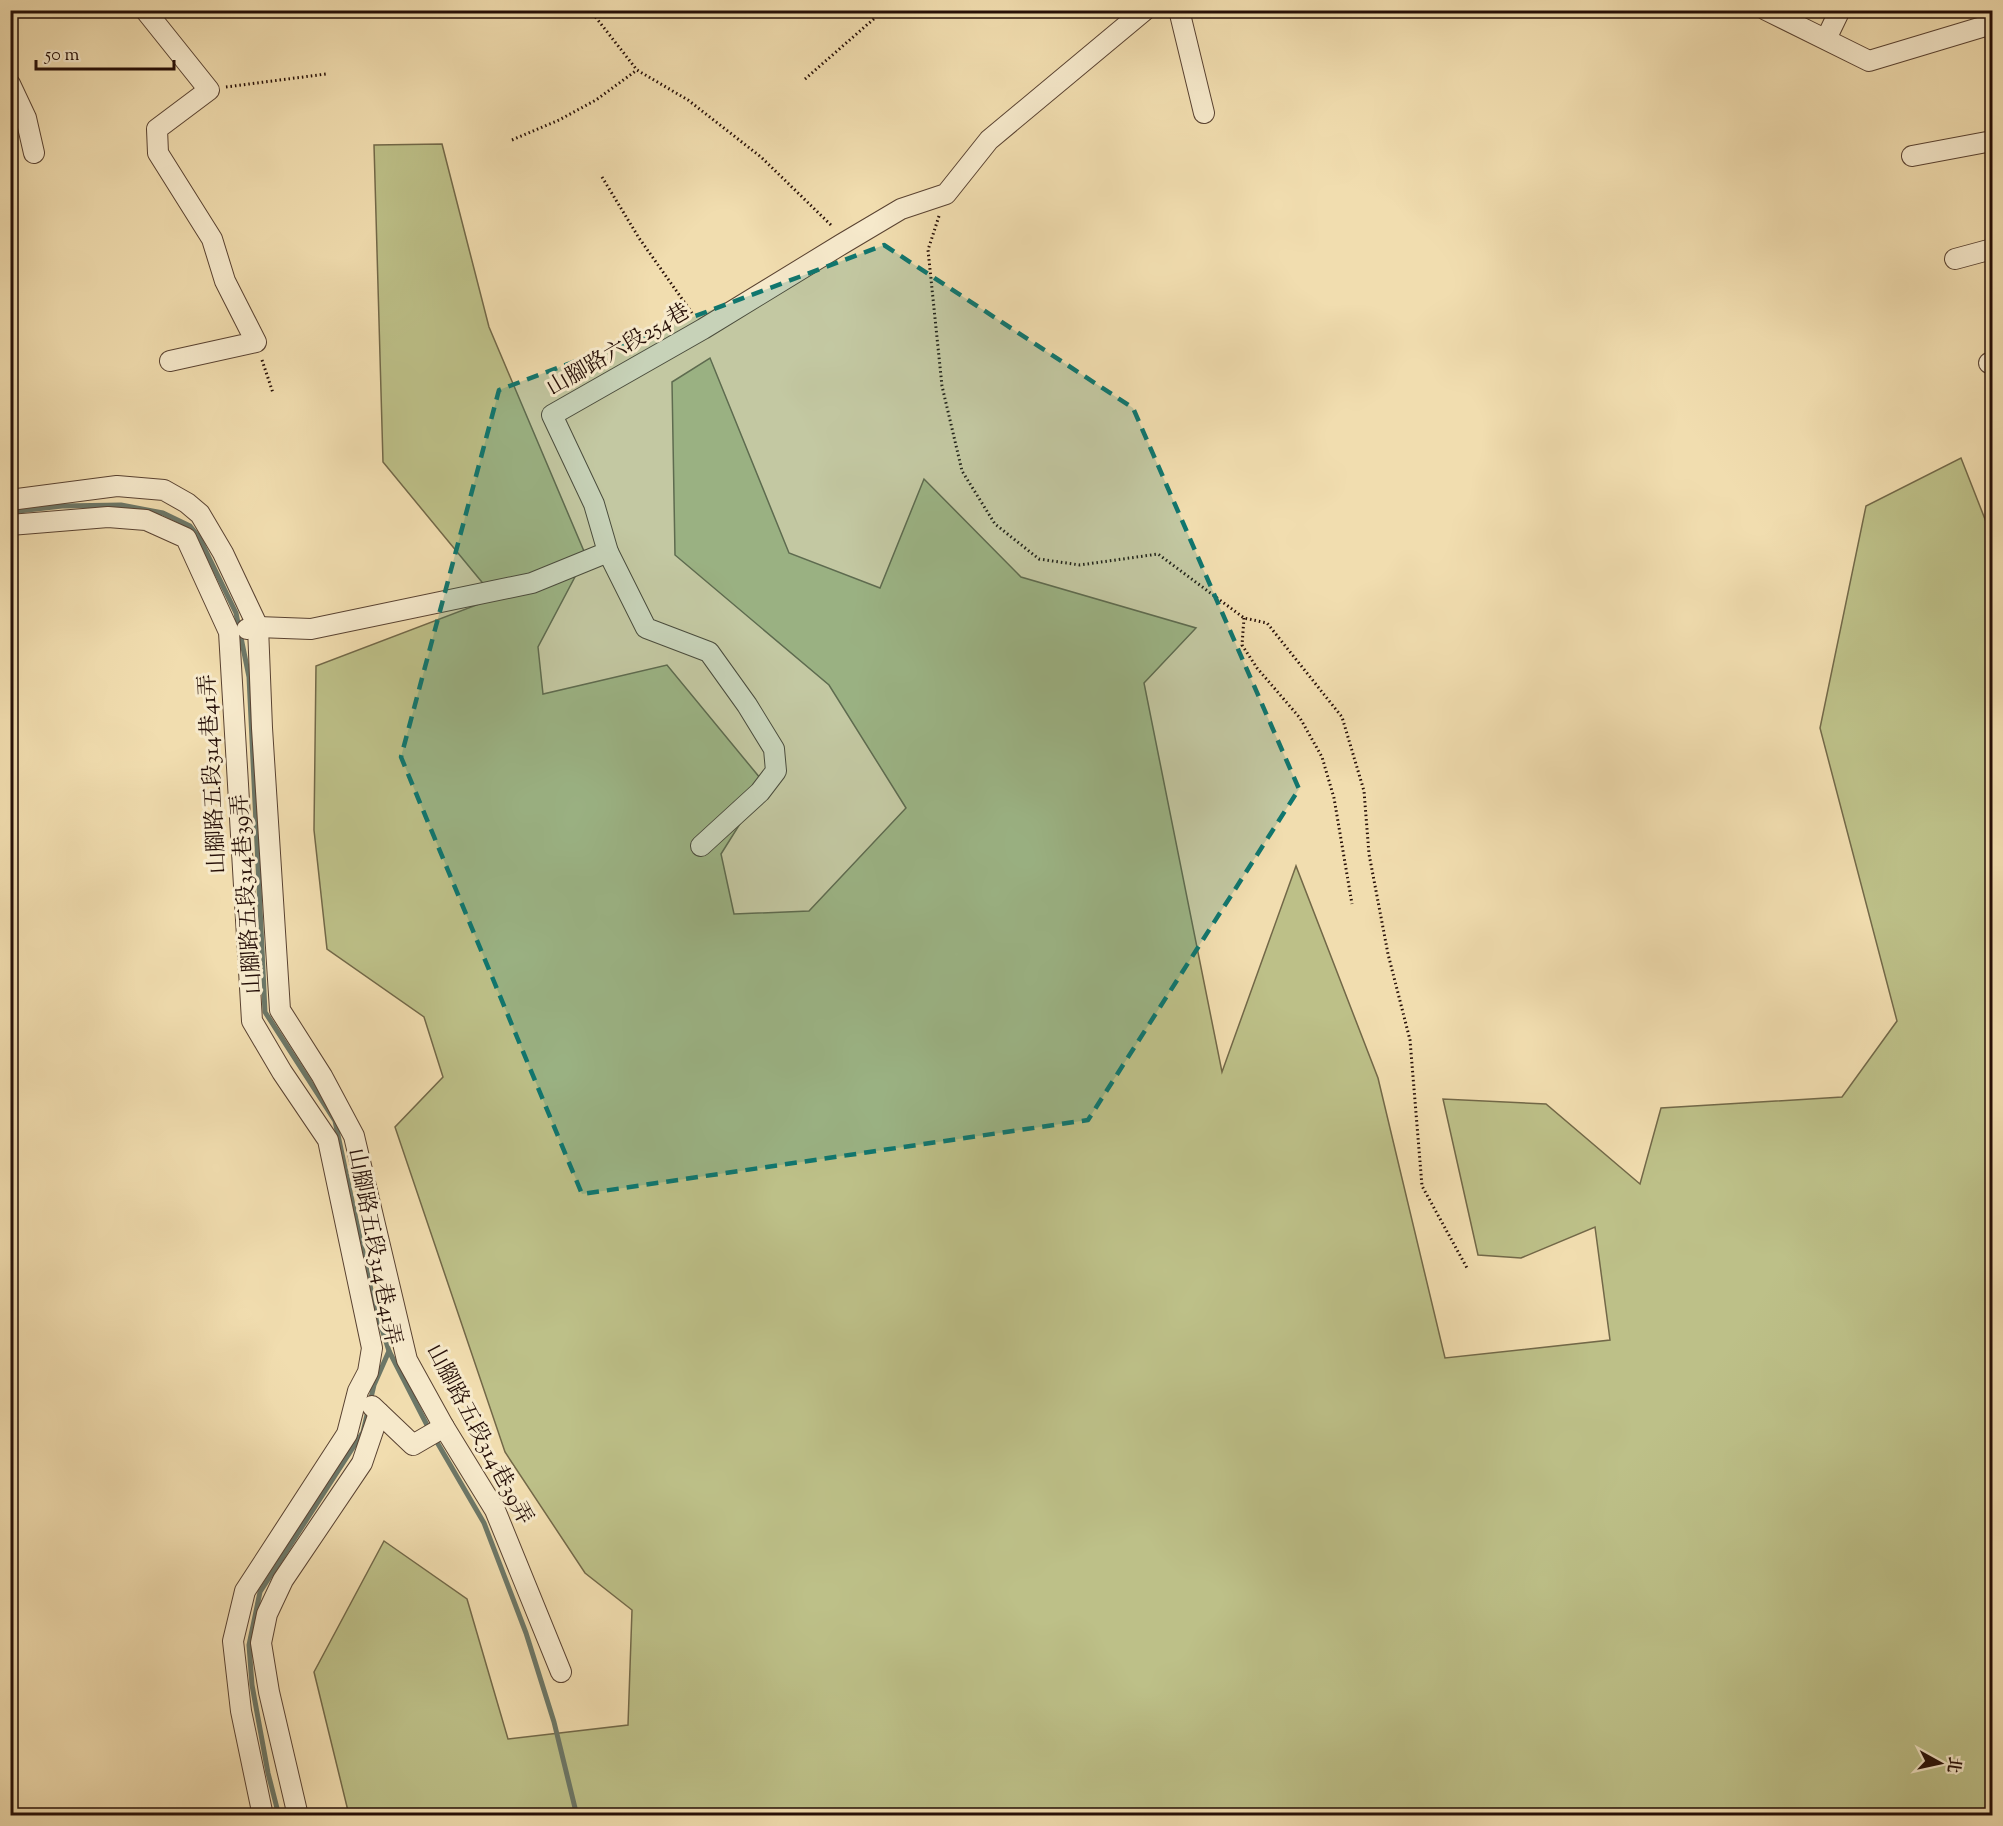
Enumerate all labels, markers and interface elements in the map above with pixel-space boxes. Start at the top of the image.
scale bar [36,33,174,71]
text: 50 m [44,43,80,69]
street label: 山腳路六段254巷 [541,297,697,405]
street label: 山腳路五段314巷41弄 [193,673,235,875]
street label: 山腳路五段314巷39弄 [225,793,271,995]
street label: 山腳路五段314巷41弄 [338,1146,408,1348]
street label: 山腳路五段314巷39弄 [417,1339,539,1531]
north arrow [1910,1733,1970,1793]
text: 北 [1940,1755,1965,1774]

